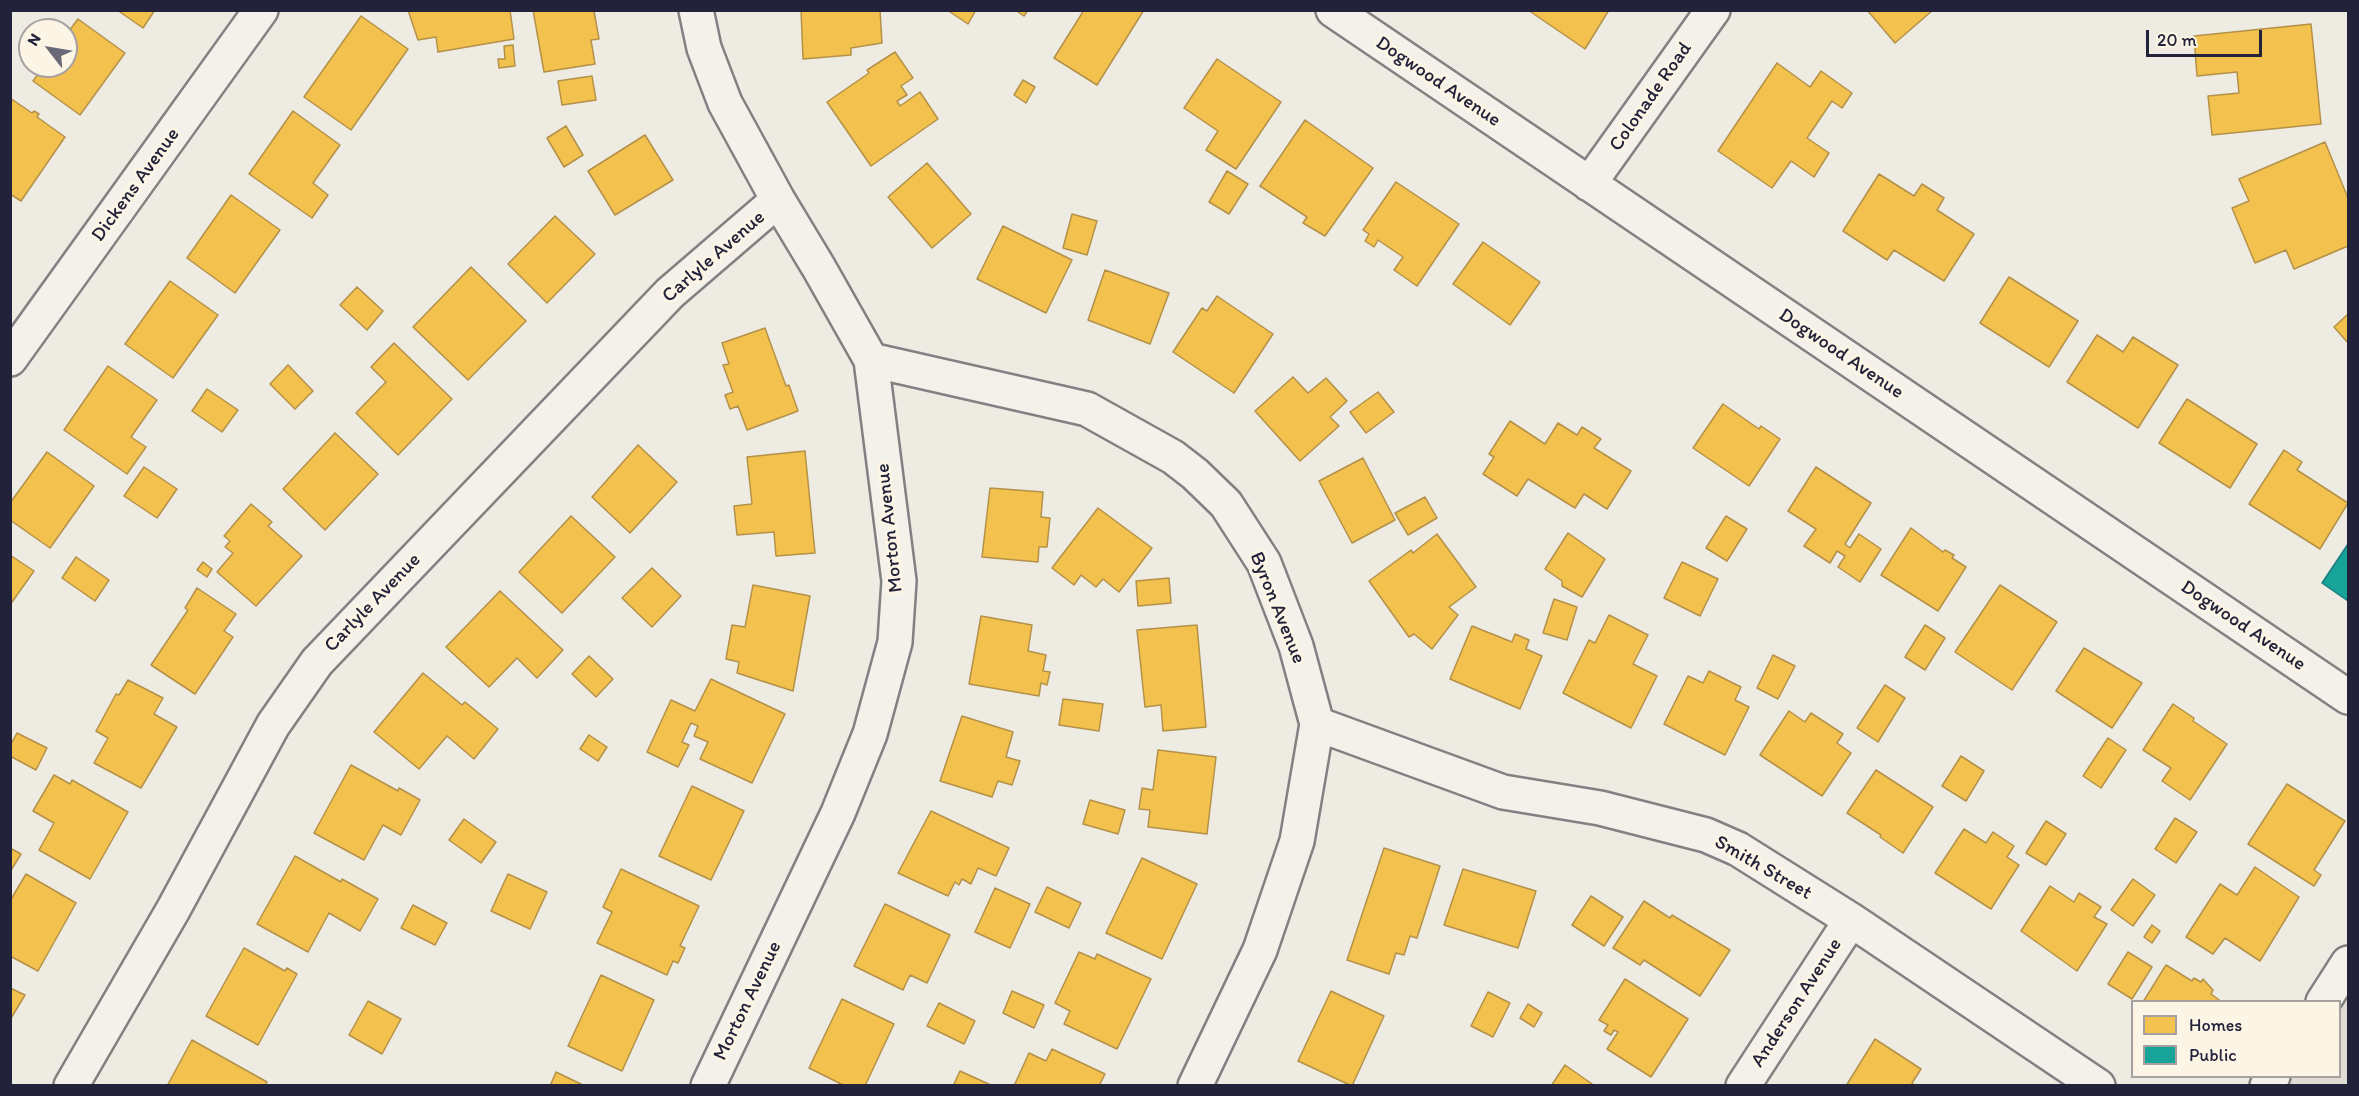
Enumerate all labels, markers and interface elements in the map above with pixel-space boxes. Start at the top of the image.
north arrow [18,18,78,78]
scale bar [2149,18,2264,56]
text: 20 m [2157,29,2197,51]
text: N [23,30,45,49]
street label: Dogwood Avenue [1371,31,1505,133]
street label: Colonade Road [1604,38,1698,156]
street label: Dickens Avenue [87,123,185,247]
street label: Carlyle Avenue [658,206,770,308]
street label: Dogwood Avenue [1774,303,1908,405]
street label: Morton Avenue [871,462,909,594]
street label: Carlyle Avenue [320,548,426,658]
street label: Byron Avenue [1244,549,1310,667]
street label: Dogwood Avenue [2176,575,2310,677]
street label: Smith Street [1710,830,1816,906]
street label: Anderson Avenue [1746,934,1848,1072]
street label: Morton Avenue [709,937,787,1065]
legend [2131,1000,2341,1078]
text: Homes [2189,1014,2242,1036]
text: Public [2189,1044,2237,1066]

